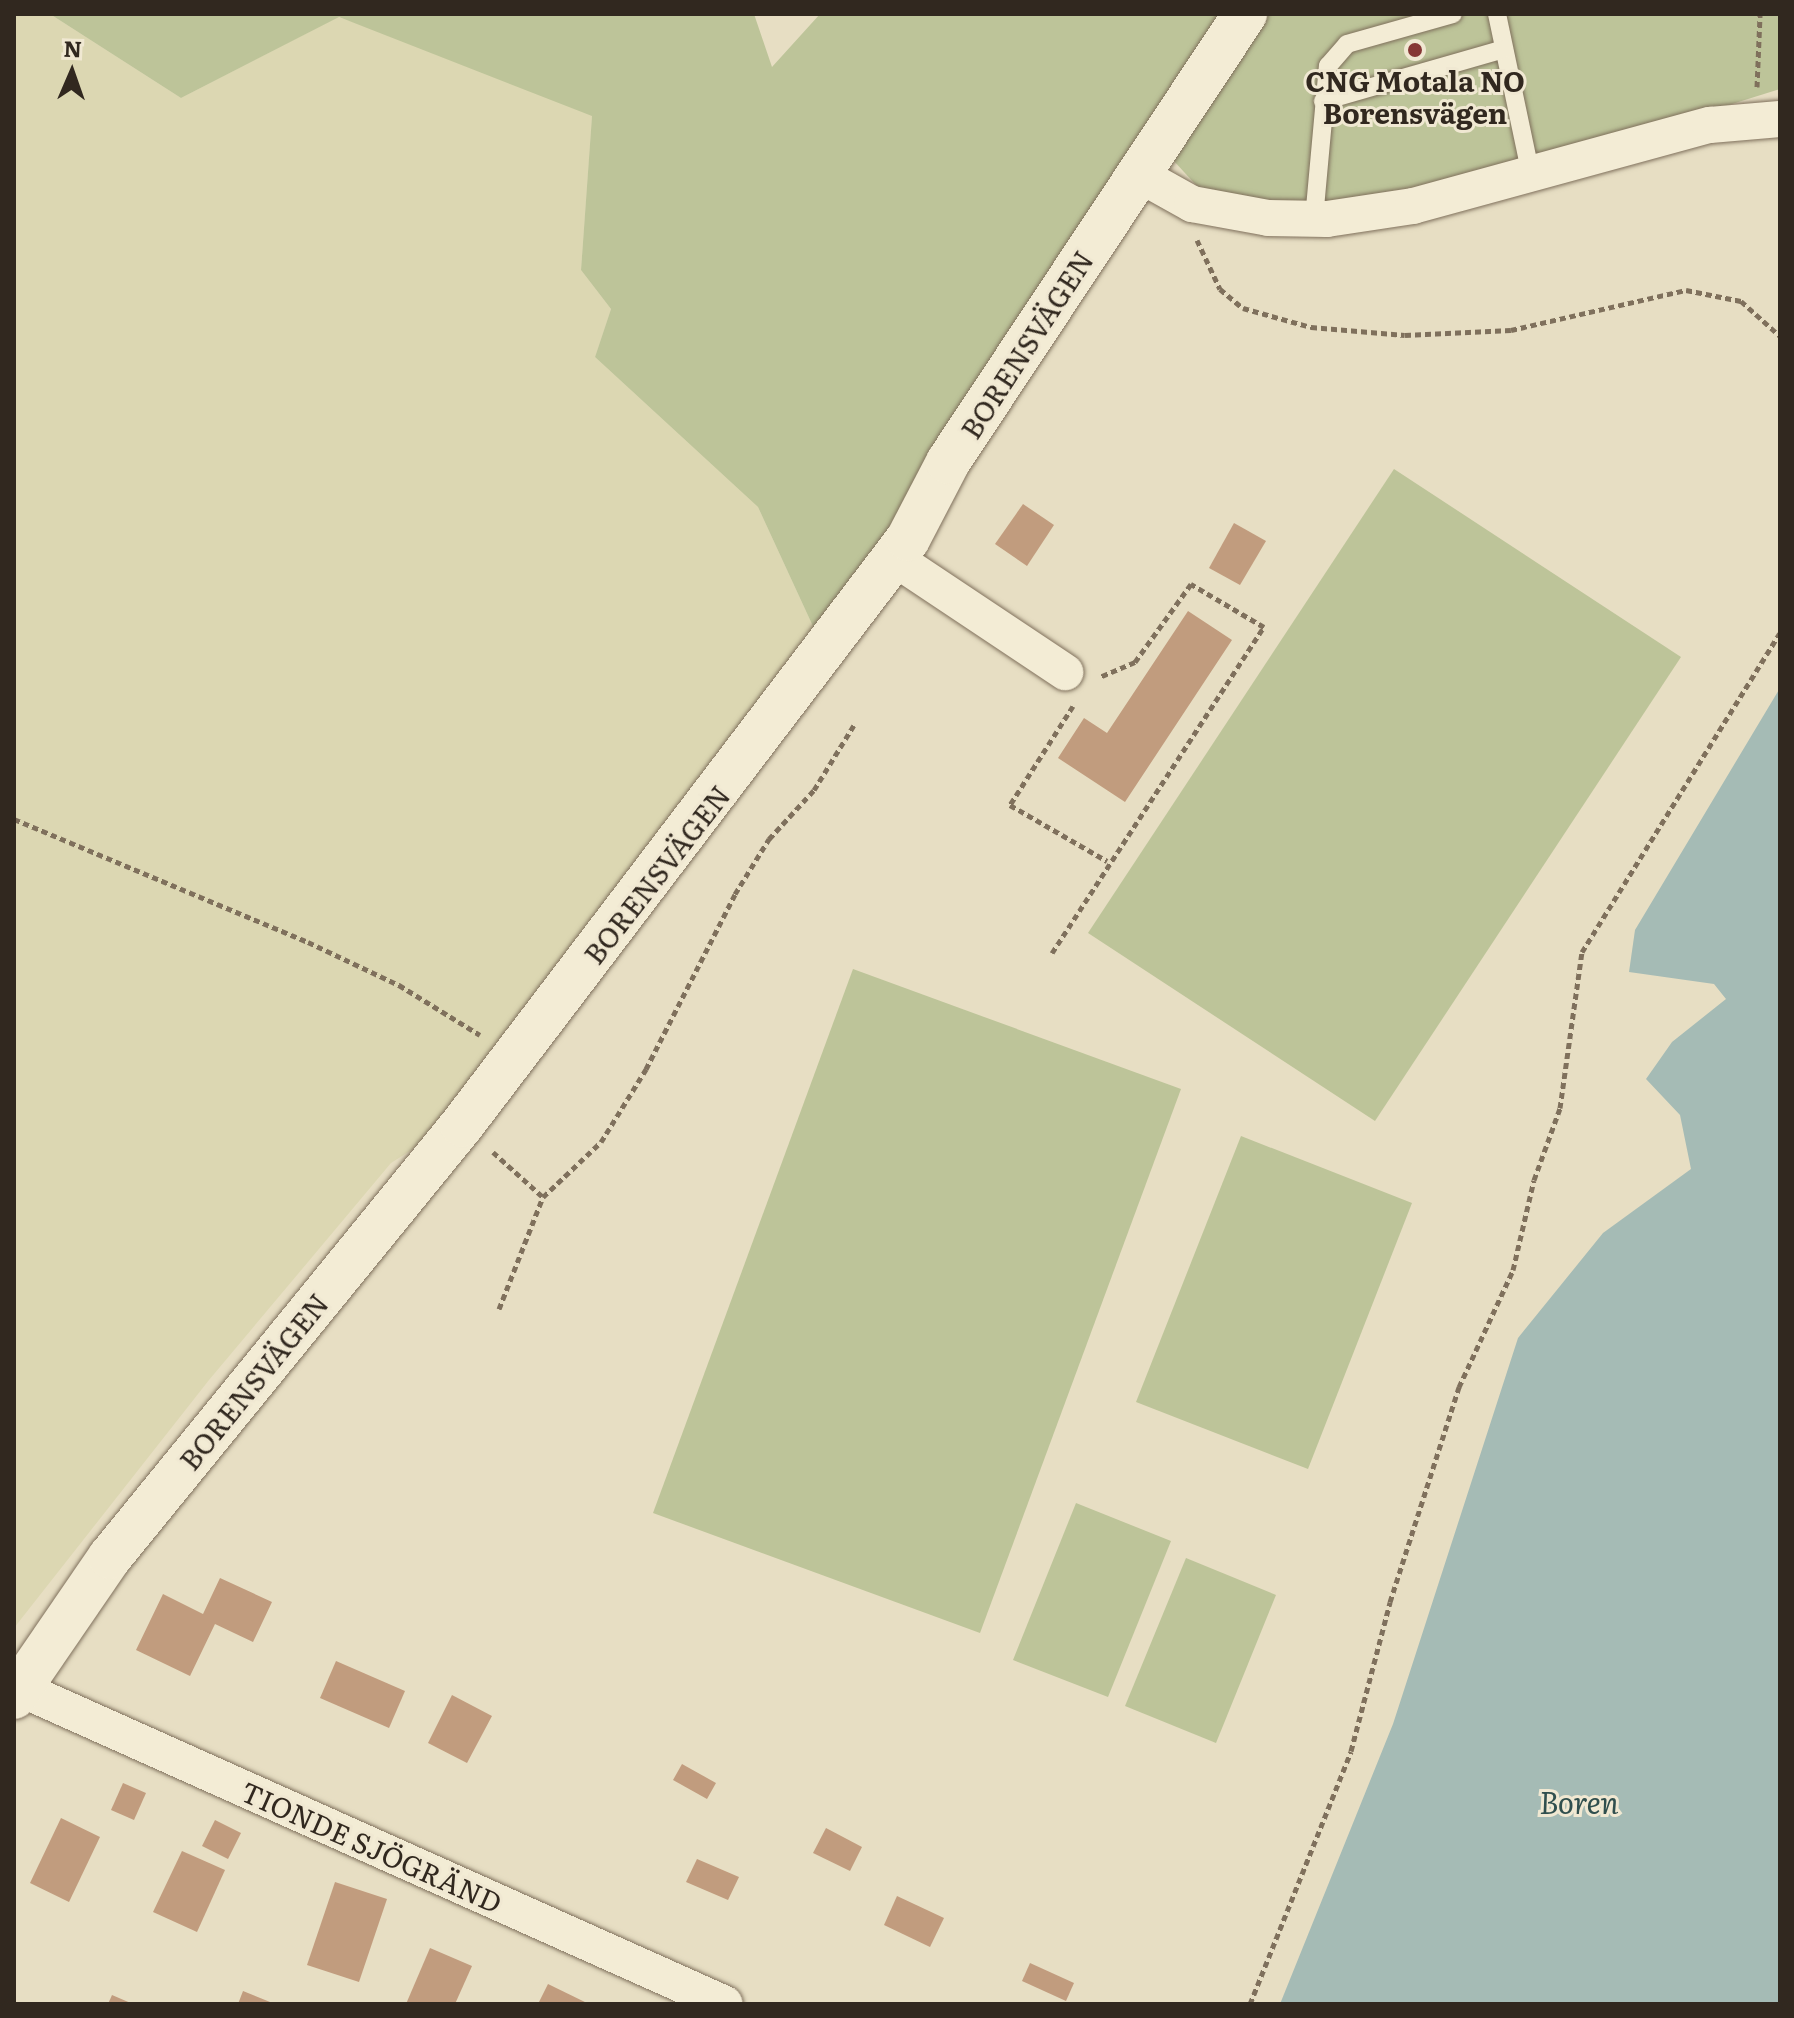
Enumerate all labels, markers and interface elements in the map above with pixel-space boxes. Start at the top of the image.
text: N [63,31,83,64]
north arrow [32,32,112,112]
marker: CNG Motala NO Borensvägen [1406,41,1424,59]
place label: CNG Motala NO Borensvägen [1305,63,1525,129]
street label: BORENSVÄGEN [953,244,1099,444]
street label: BORENSVÄGEN [576,778,736,970]
street label: BORENSVÄGEN [172,1286,334,1476]
street label: TIONDE SJÖGRÄND [236,1773,508,1919]
water label: Boren [1539,1783,1619,1819]

